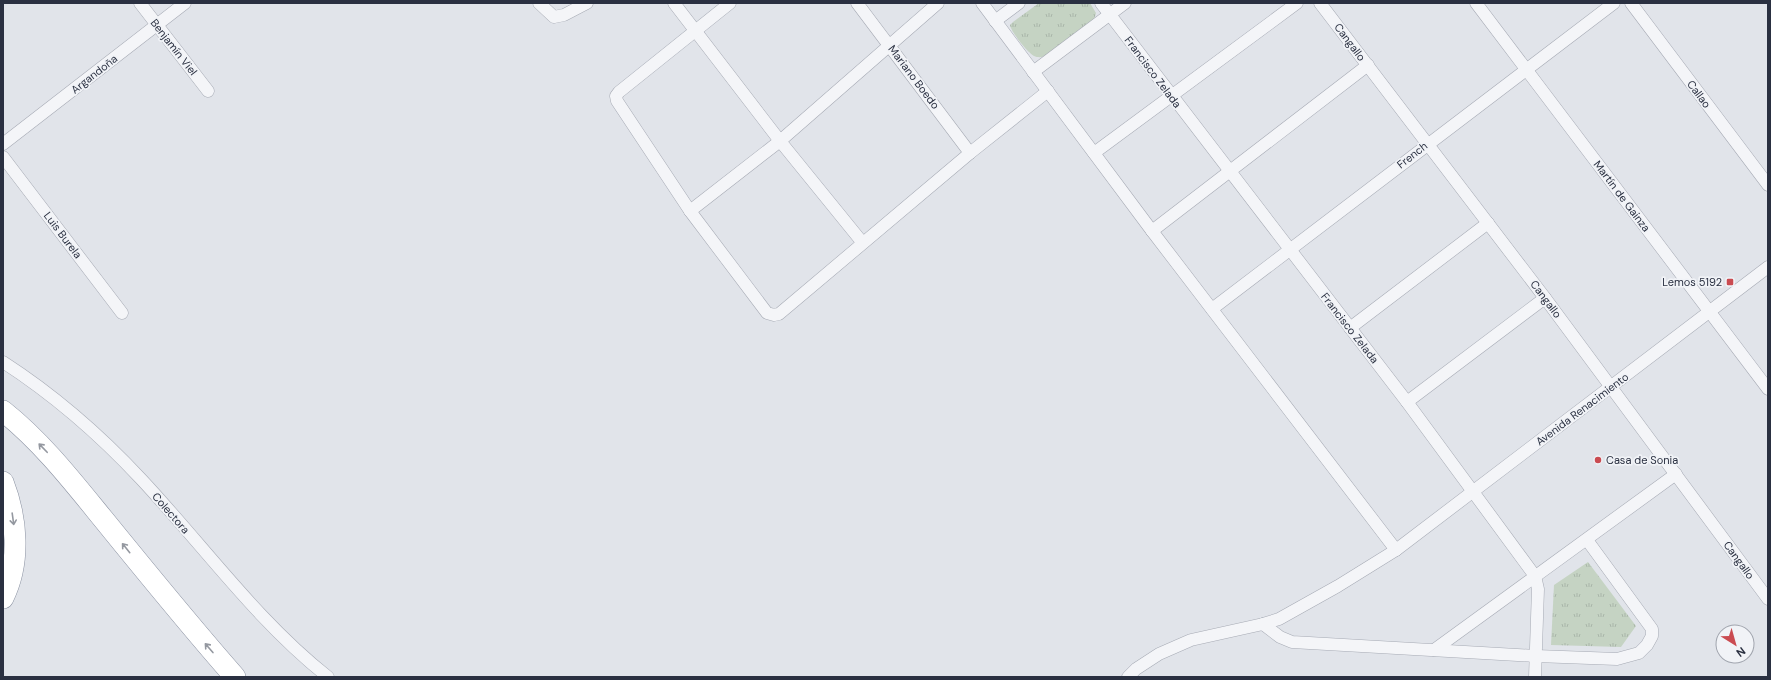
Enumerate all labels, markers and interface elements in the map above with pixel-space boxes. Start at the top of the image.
street label: Benjamín Viel [148,16,200,78]
street label: Cangallo [1331,20,1369,64]
street label: Francisco Zelada [1122,33,1184,111]
street label: Mariano Boedo [885,42,943,112]
street label: Argandoña [68,51,120,97]
street label: Callao [1684,77,1714,111]
street label: French [1394,139,1430,171]
street label: Martín de Gainza [1591,158,1653,234]
street label: Luis Burela [41,209,85,261]
place label: Lemos 5192 [1662,275,1722,289]
street label: Cangallo [1527,277,1565,321]
marker: Lemos 5192 [1725,277,1735,287]
street label: Francisco Zelada [1318,290,1382,366]
street label: Avenida Renacimiento [1533,370,1631,448]
one-way arrow [38,443,47,453]
place label: Casa de Sonia [1606,453,1678,467]
marker: Casa de Sonia [1593,455,1603,465]
street label: Colectora [149,490,193,536]
one-way arrow [9,512,17,525]
street label: Cangallo [1720,538,1758,582]
one-way arrow [122,542,131,553]
north arrow [1715,624,1755,664]
one-way arrow [205,643,214,653]
text: N [1734,644,1748,660]

